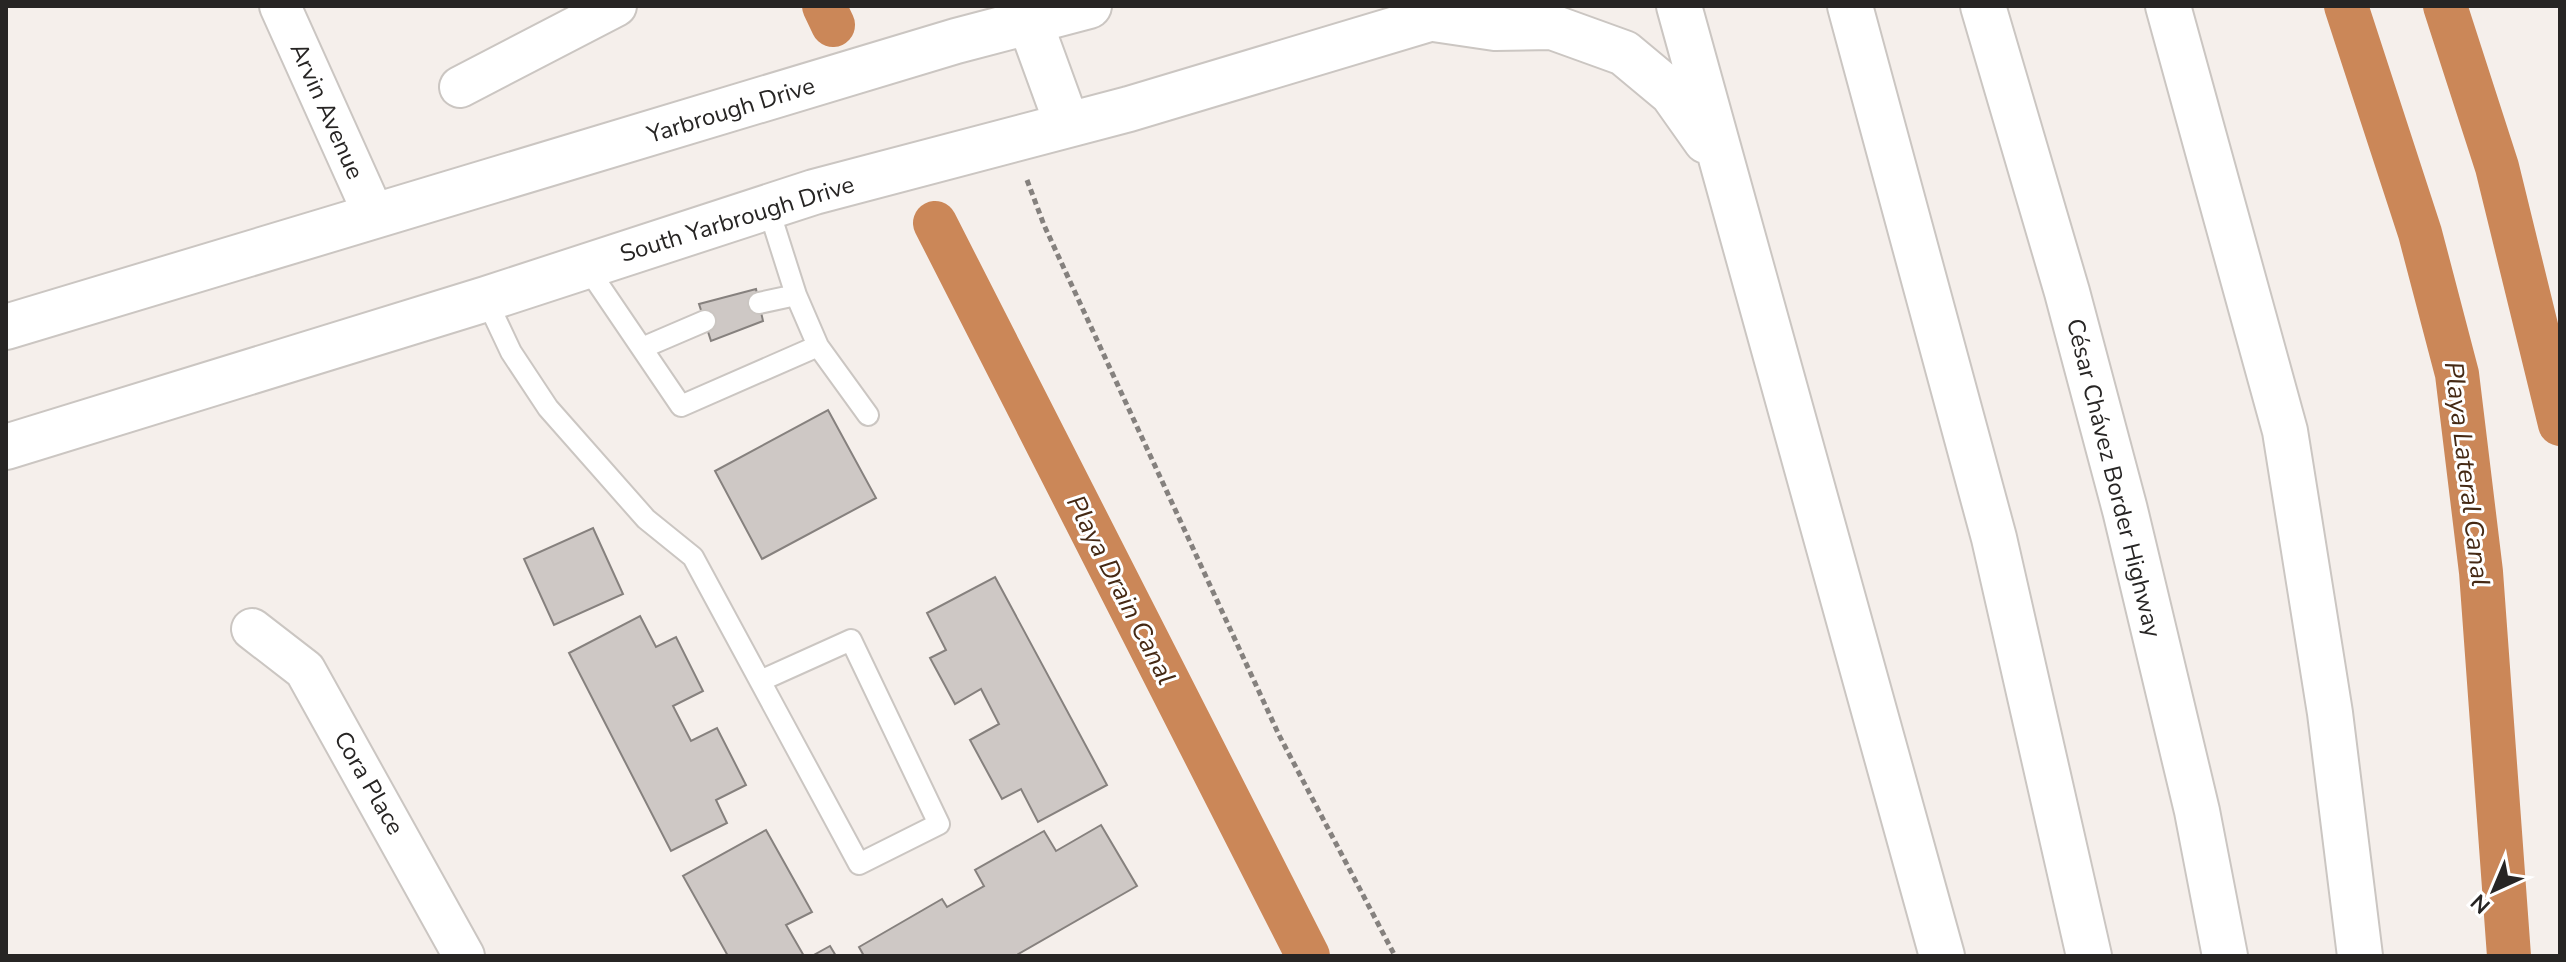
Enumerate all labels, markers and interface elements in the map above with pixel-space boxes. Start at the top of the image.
street label: Arvin Avenue [283,38,371,184]
street label: Yarbrough Drive [642,69,819,151]
street label: South Yarbrough Drive [616,168,858,270]
street label: César Chávez Border Highway [2059,315,2169,641]
water label: Playa Lateral Canal [2436,359,2498,589]
water label: Playa Drain Canal [1058,489,1184,691]
street label: Cora Place [326,725,412,841]
north arrow [2454,850,2534,930]
text: N [2464,887,2497,920]

